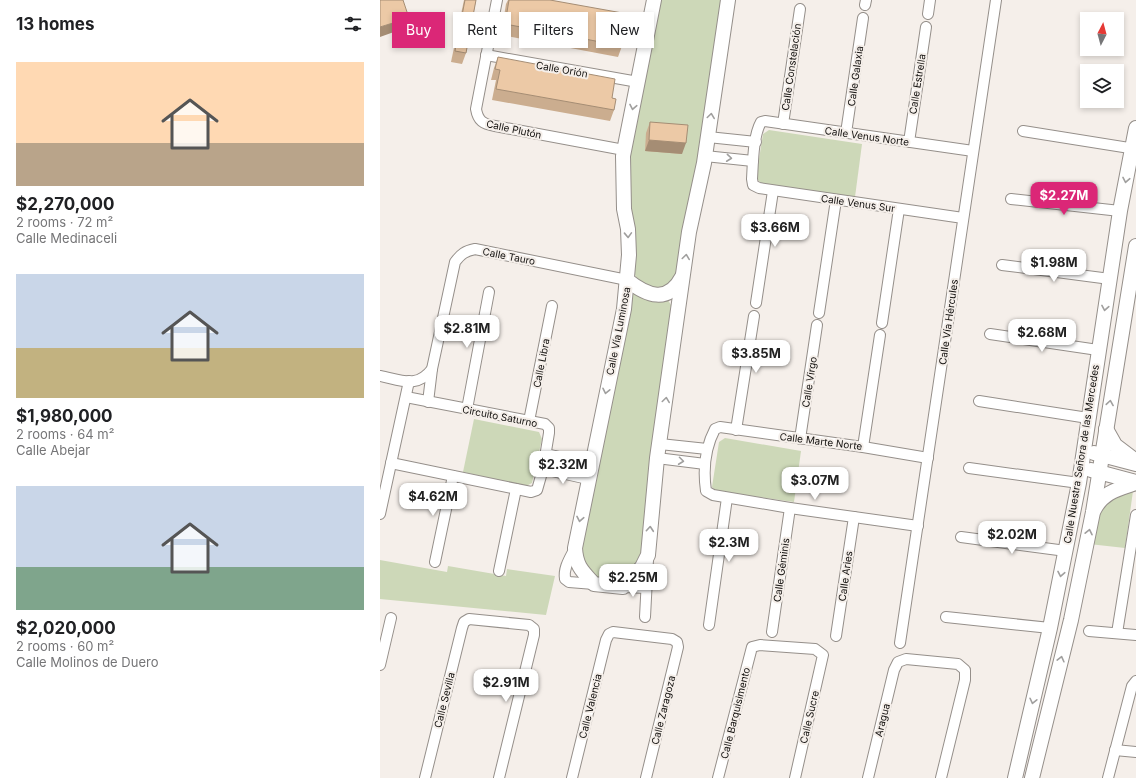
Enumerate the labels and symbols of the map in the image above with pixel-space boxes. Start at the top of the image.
north arrow [1080,12,1124,56]
street label: Calle Constelación [779,23,803,111]
street label: Calle Galaxia [845,45,865,107]
street label: Calle Estrella [906,53,928,115]
street label: Calle Orión [535,59,589,79]
one-way arrow [629,104,637,110]
one-way arrow [706,113,715,119]
street label: Calle Plutón [485,117,543,141]
street label: Calle Venus Norte [824,124,910,148]
one-way arrow [726,154,732,163]
one-way arrow [1123,177,1131,183]
pin: $2.27M [1031,182,1097,216]
street label: Calle Venus Sur [820,192,896,214]
pin: $3.66M [742,214,808,248]
one-way arrow [624,232,632,238]
street label: Calle Tauro [482,245,536,267]
pin: $1.98M [1021,249,1087,283]
one-way arrow [681,254,690,260]
street label: Calle Vía Hércules [936,278,960,366]
street label: Calle Vía Luminosa [604,286,632,376]
one-way arrow [1101,305,1110,311]
pin: $2.81M [434,315,500,349]
pin: $2.68M [1009,319,1075,353]
street label: Calle Libra [530,337,552,389]
pin: $3.85M [723,340,789,374]
street label: Calle Virgo [799,356,819,408]
street label: Calle Nuestra Señora de las Mercedes [1061,364,1101,544]
one-way arrow [603,388,611,395]
one-way arrow [661,397,670,403]
one-way arrow [1105,400,1114,406]
street label: Circuito Saturno [461,403,539,429]
street label: Calle Marte Norte [779,430,863,452]
pin: $2.32M [530,451,596,485]
one-way arrow [678,456,684,465]
pin: $3.07M [782,467,848,501]
pin: $4.62M [400,483,466,517]
one-way arrow [577,516,585,522]
pin: $2.02M [979,521,1045,555]
one-way arrow [646,526,655,532]
one-way arrow [1084,528,1092,535]
pin: $2.3M [701,529,757,563]
street label: Calle Géminis [771,537,791,603]
street label: Calle Aries [836,550,854,602]
pin: $2.25M [600,564,666,598]
one-way arrow [1057,571,1066,578]
one-way arrow [1057,655,1065,662]
street label: Calle Barquisimento [718,666,752,760]
pin: $2.91M [473,669,539,703]
street label: Calle Sevilla [431,671,457,729]
street label: Calle Valencia [576,672,604,740]
street label: Calle Zaragoza [649,674,677,746]
street label: Calle Sucre [797,689,821,745]
one-way arrow [1029,698,1038,705]
street label: Aragua [872,702,892,738]

